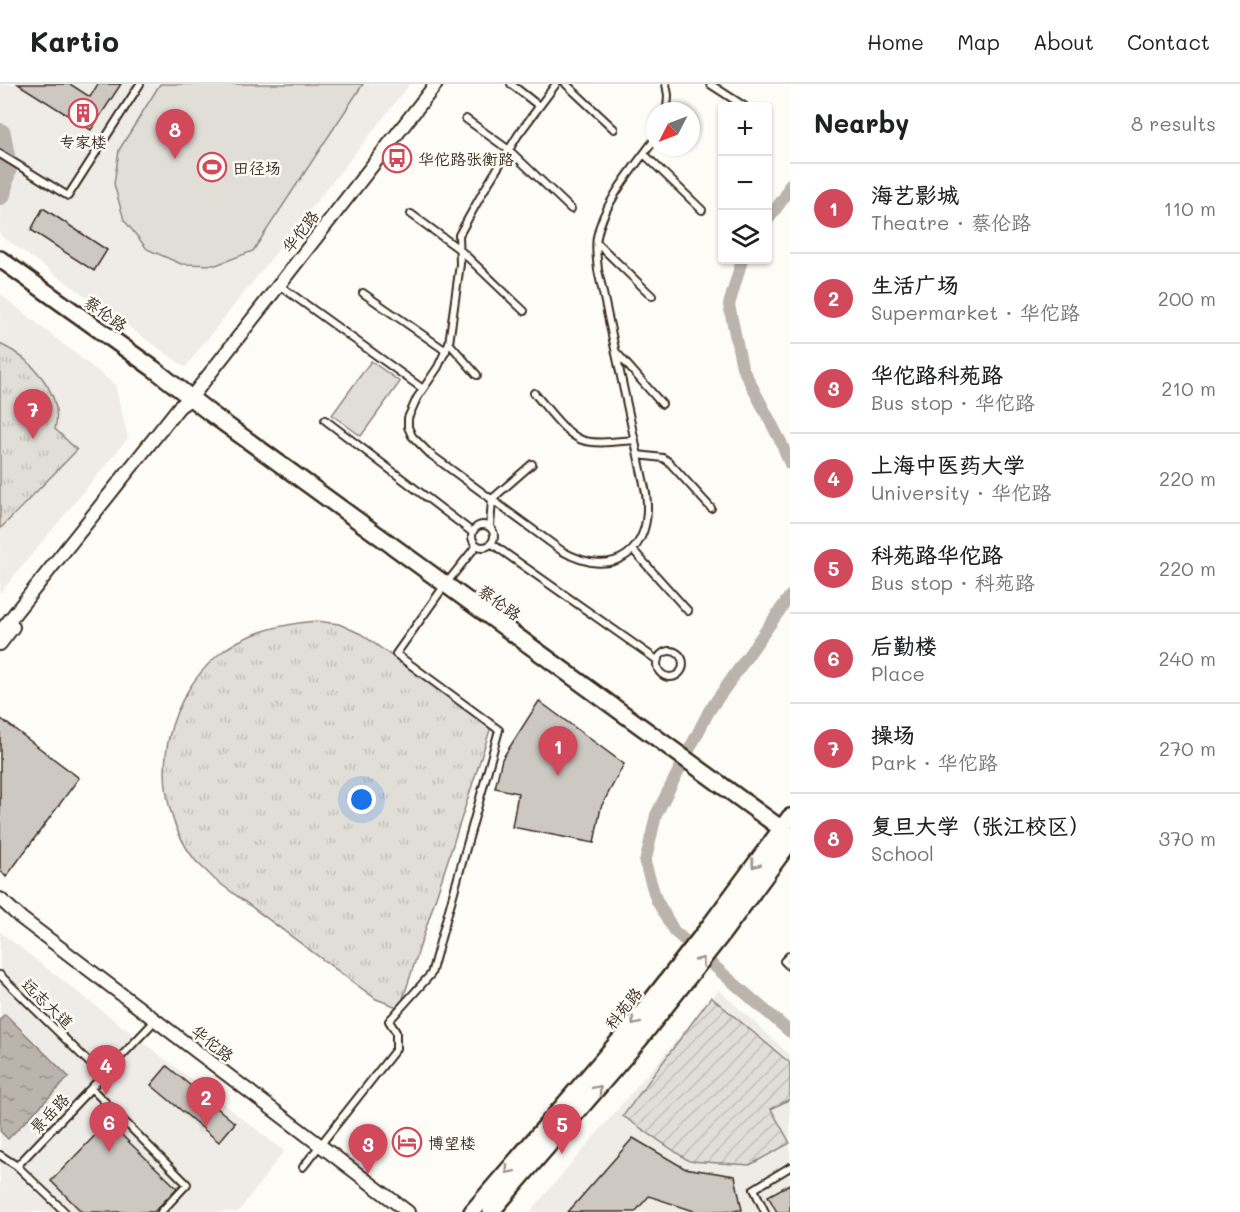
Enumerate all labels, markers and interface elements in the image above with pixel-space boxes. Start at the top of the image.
text: Kartio [30,23,119,59]
text: Home [867,28,924,55]
text: Map [957,28,1000,55]
text: About [1033,28,1094,55]
text: Contact [1127,28,1210,55]
building icon: 专家楼 [67,97,99,129]
north arrow [646,102,700,156]
map controls [718,102,772,264]
button: + [718,102,772,156]
text: Nearby [814,106,909,140]
pin: 8 [156,110,195,159]
text: 8 results [1131,110,1216,136]
place label: 专家楼 [59,131,107,152]
bus stop icon: 华佗路张衡路 [381,142,413,174]
place label: 华佗路张衡路 [418,148,514,169]
sports icon: 田径场 [196,151,228,183]
button: − [718,156,772,210]
place label: 田径场 [233,157,281,178]
text: 海艺影城 [871,180,959,209]
text: 1 [829,195,838,221]
text: 110 m [1163,195,1216,221]
street label: 华佗路 [277,206,323,256]
text: Theatre · 蔡伦路 [871,209,1031,235]
button: layers [718,210,772,264]
text: 生活广场 [871,270,959,299]
text: 2 [828,285,839,311]
text: 200 m [1158,285,1216,311]
street label: 蔡伦路 [80,290,132,336]
text: Supermarket · 华佗路 [871,299,1080,325]
text: 华佗路科苑路 [871,360,1003,389]
text: 3 [828,375,840,401]
text: 210 m [1161,375,1216,401]
text: Bus stop · 华佗路 [871,389,1035,415]
pin: 7 [14,390,52,439]
text: 上海中医药大学 [871,450,1025,479]
text: 4 [827,465,840,491]
text: 220 m [1159,465,1216,491]
text: University · 华佗路 [871,479,1051,505]
text: 科苑路华佗路 [871,540,1003,569]
text: 5 [828,555,839,581]
text: 220 m [1159,555,1216,581]
text: Bus stop · 科苑路 [871,569,1035,595]
street label: 蔡伦路 [474,579,526,625]
text: 后勤楼 [871,631,937,660]
text: 6 [827,645,840,671]
text: 240 m [1158,645,1216,671]
text: Place [871,660,925,686]
text: 操场 [871,720,915,749]
pin: 1 [538,726,578,776]
text: 7 [828,735,839,761]
text: 270 m [1159,735,1216,761]
text: Park · 华佗路 [871,749,998,775]
your location [347,785,376,814]
text: 复旦大学（张江校区） [871,811,1091,840]
text: 8 [827,825,840,851]
text: 370 m [1158,825,1216,851]
text: School [871,840,934,866]
one-way arrow [752,857,763,868]
one-way arrow [694,956,705,967]
street label: 远志大道 [18,973,78,1033]
street label: 科苑路 [600,983,646,1033]
one-way arrow [632,1015,643,1026]
street label: 华佗路 [188,1020,238,1066]
pin: 4 [86,1046,126,1095]
pin: 2 [186,1078,226,1127]
one-way arrow [591,1085,602,1096]
street label: 景岳路 [25,1088,73,1138]
pin: 6 [90,1102,128,1152]
pin: 5 [542,1104,582,1154]
pin: 3 [348,1124,388,1174]
hotel icon: 博望楼 [391,1126,423,1158]
place label: 博望楼 [428,1132,476,1153]
one-way arrow [505,1163,516,1174]

